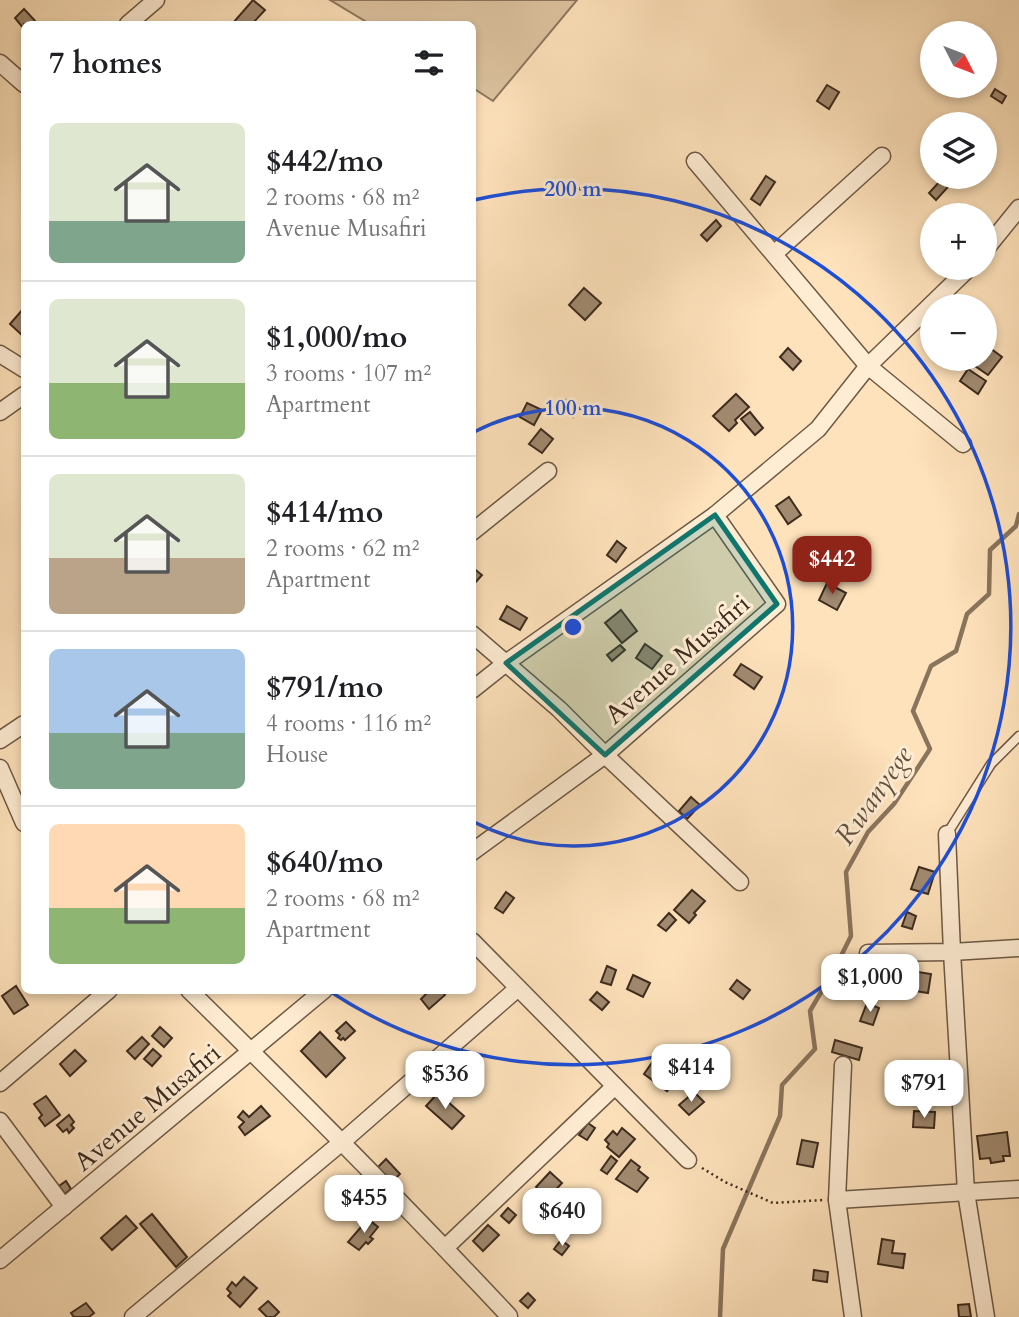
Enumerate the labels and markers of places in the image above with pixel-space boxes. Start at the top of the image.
pin: $442 [791,536,873,596]
centre of rings [561,615,585,639]
pin: $1,000 [813,954,927,1014]
pin: $414 [650,1044,732,1104]
pin: $536 [404,1052,486,1111]
pin: $791 [883,1060,965,1120]
pin: $455 [323,1176,405,1235]
pin: $640 [521,1188,603,1248]

